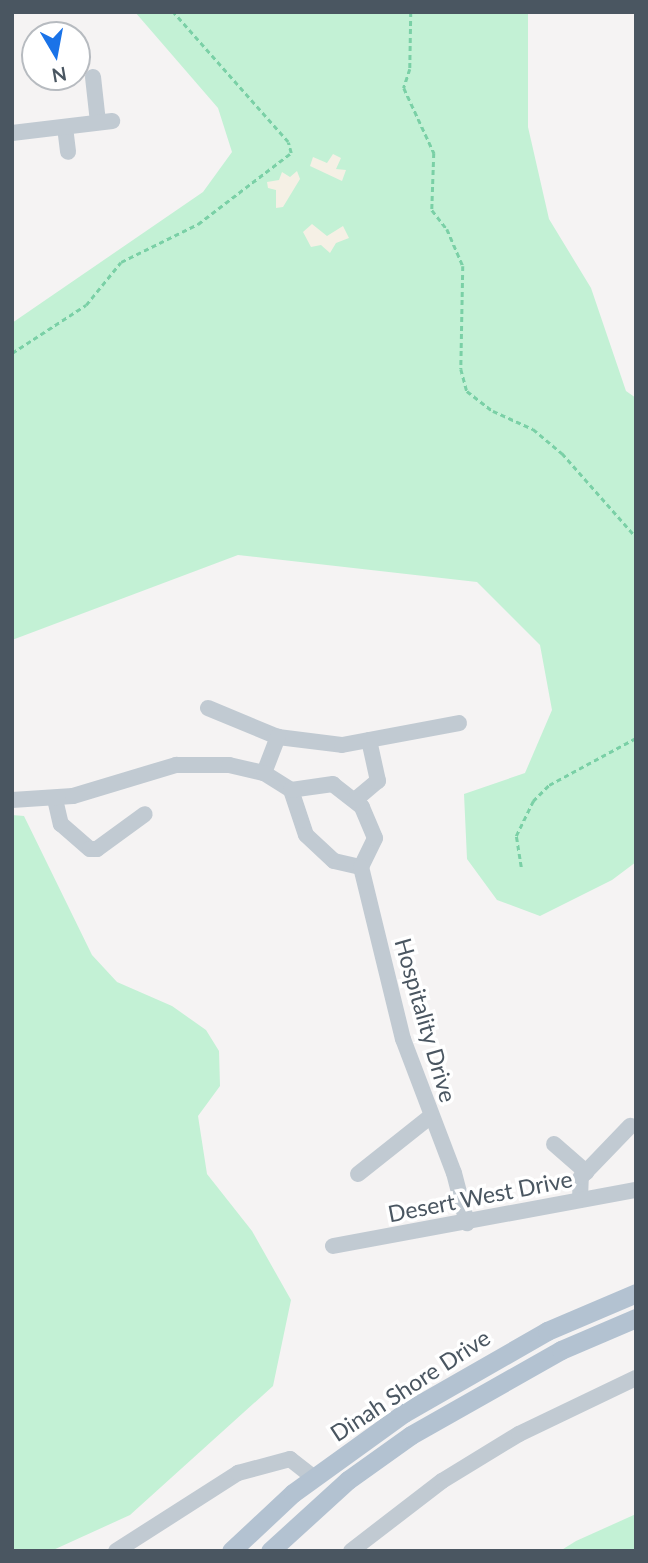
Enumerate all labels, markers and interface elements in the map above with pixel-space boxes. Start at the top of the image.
north arrow [21,21,91,91]
text: N [50,63,69,88]
street label: Hospitality Drive [389,934,463,1106]
street label: Desert West Drive [385,1165,575,1227]
street label: Dinah Shore Drive [325,1323,495,1447]

